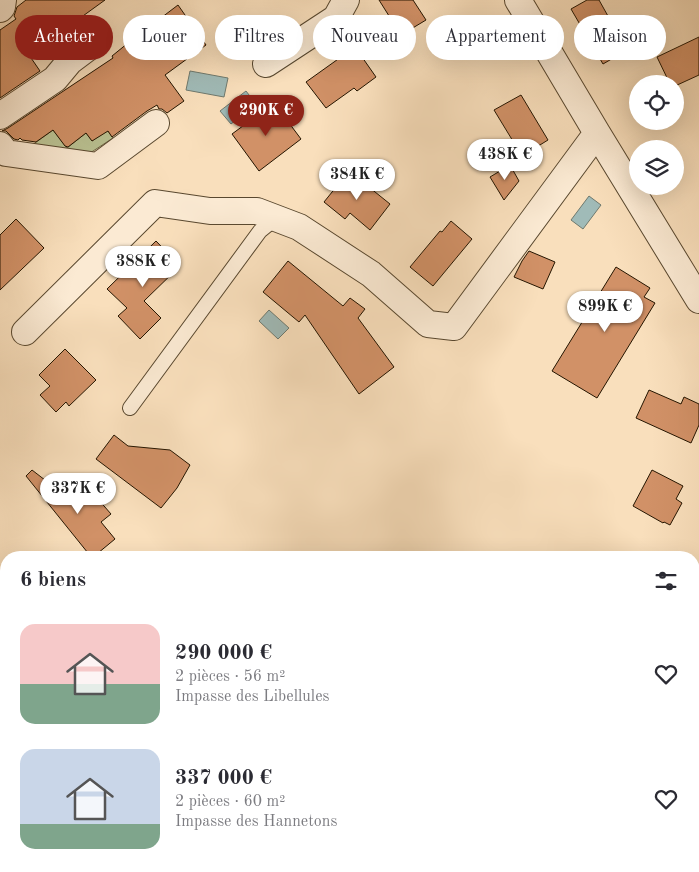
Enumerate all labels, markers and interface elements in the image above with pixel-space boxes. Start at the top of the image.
chip: Acheter [15,15,113,60]
chip: Louer [123,15,205,60]
chip: Filtres [215,15,303,60]
chip: Nouveau [313,15,416,60]
chip: Appartement [426,15,564,60]
chip: Maison [574,15,666,60]
map controls [629,75,684,195]
button: locate [629,75,684,130]
pin: 290K € [225,94,307,137]
text: 290K € [239,103,293,119]
pin: 438K € [464,138,546,181]
button: layers [629,140,684,195]
text: 438K € [478,147,532,163]
pin: 384K € [316,158,398,201]
text: 384K € [330,167,384,183]
pin: 388K € [102,246,184,288]
text: 388K € [116,254,170,270]
pin: 899K € [564,290,646,333]
text: 899K € [578,299,632,315]
pin: 337K € [37,472,119,515]
text: 337K € [51,481,105,497]
icon: filters [652,567,680,595]
text: 6 biens [20,570,86,591]
text: 290 000 € [175,643,272,664]
icon: home [60,644,120,704]
icon: heart [652,660,680,688]
text: 2 pièces · 56 m² [175,669,285,685]
text: Impasse des Libellules [175,689,329,705]
text: 337 000 € [175,768,272,789]
icon: home [60,769,120,829]
icon: heart [652,785,680,813]
text: 2 pièces · 60 m² [175,794,285,810]
text: Impasse des Hannetons [175,814,337,830]

